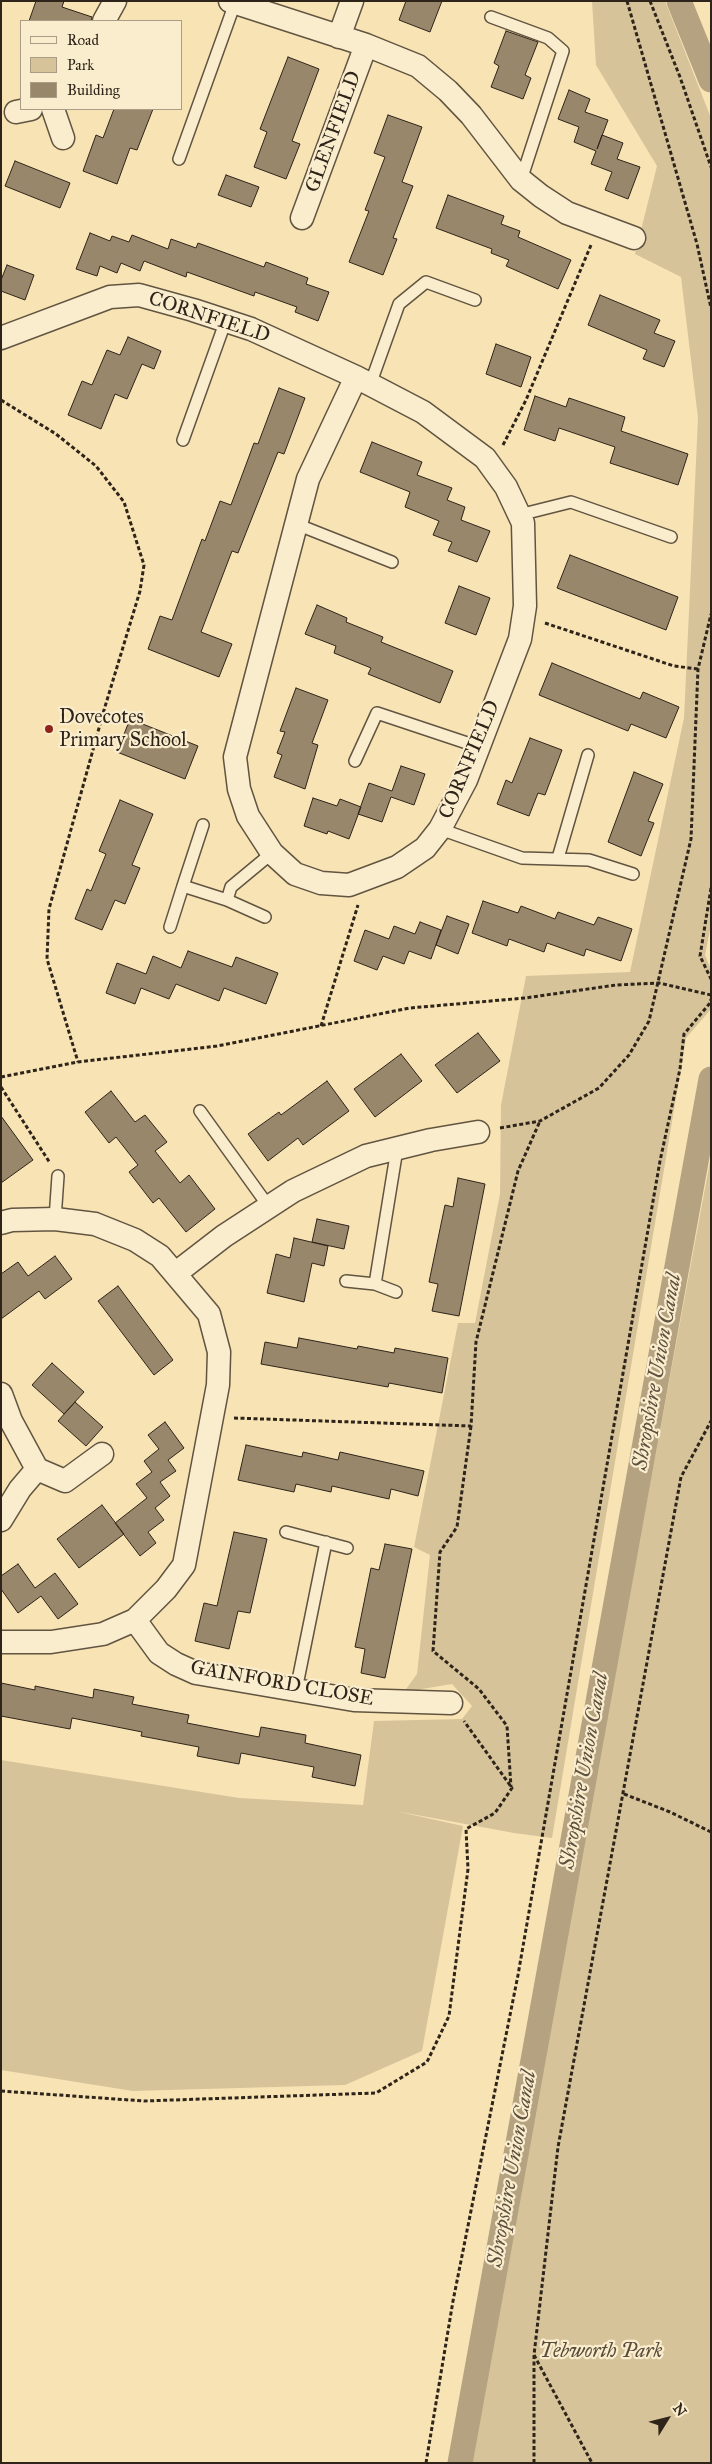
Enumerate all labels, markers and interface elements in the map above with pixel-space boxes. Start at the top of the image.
legend [20,20,182,110]
text: Road [67,31,99,49]
text: Park [67,56,94,74]
street label: GLENFIELD [301,68,367,196]
text: Building [67,81,120,99]
street label: CORNFIELD [145,287,273,349]
street label: CORNFIELD [434,697,506,823]
place label: Dovecotes Primary School [59,706,187,753]
marker: Dovecotes Primary School [43,723,55,735]
water label: Shropshire Union Canal [628,1272,688,1472]
street label: GAINFORD CLOSE [189,1656,375,1712]
water label: Shropshire Union Canal [555,1671,615,1871]
water label: Shropshire Union Canal [483,2069,543,2269]
park label: Tebworth Park [540,2340,662,2364]
north arrow [642,2394,692,2444]
text: N [669,2400,690,2420]

